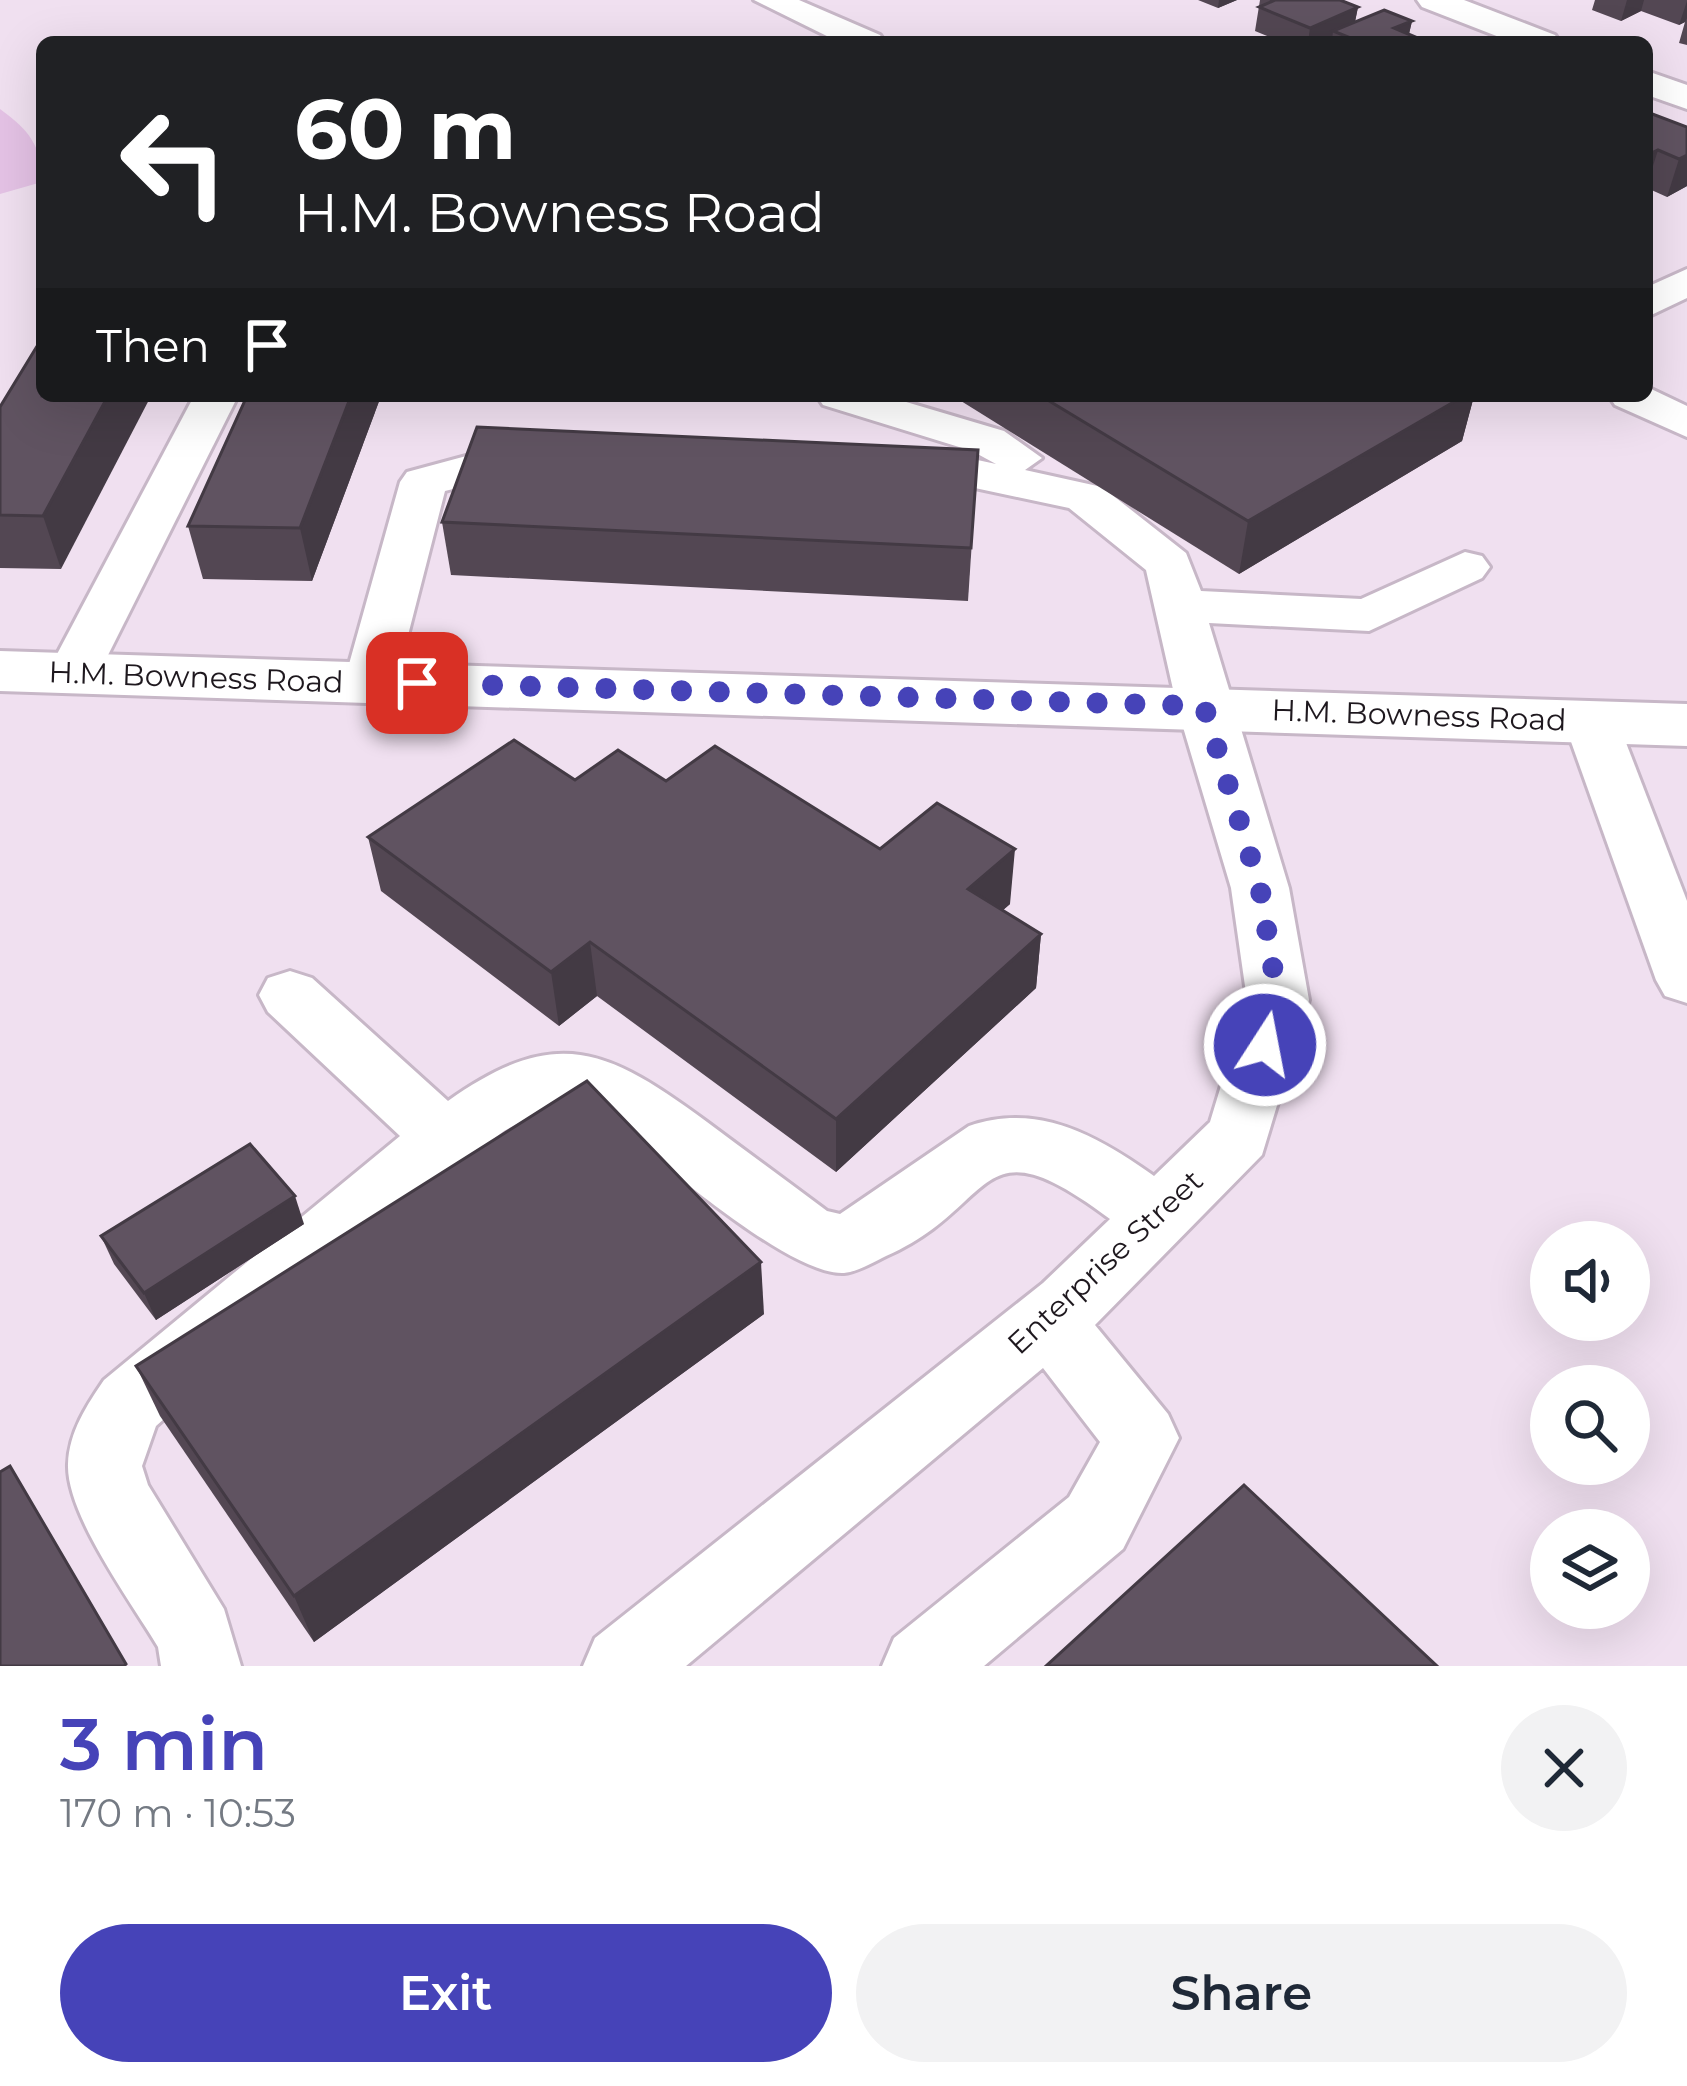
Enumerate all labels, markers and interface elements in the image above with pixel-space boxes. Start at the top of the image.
text: 60 m [294,78,516,180]
icon: left [96,84,252,240]
text: H.M. Bowness Road [294,180,825,246]
icon: arrive [234,312,300,378]
text: Then [96,318,210,373]
pin [366,632,468,734]
icon: arrive [384,650,450,716]
street label: H.M. Bowness Road [48,653,344,701]
street label: H.M. Bowness Road [1271,691,1567,739]
position arrow [1202,982,1328,1108]
street label: Enterprise Street [1000,1162,1210,1362]
map controls [1530,1221,1650,1629]
button: sound [1530,1221,1650,1341]
button: search [1530,1365,1650,1485]
button: layers [1530,1509,1650,1629]
text: 3 min [60,1700,268,1788]
button: close [1501,1705,1627,1831]
text: 170 m · 10:53 [60,1789,296,1837]
button: Exit [60,1924,832,2062]
button: Share [856,1924,1627,2062]

